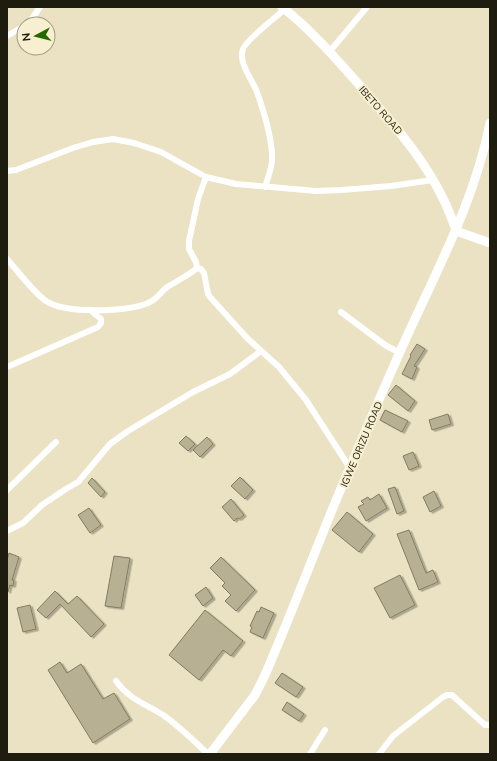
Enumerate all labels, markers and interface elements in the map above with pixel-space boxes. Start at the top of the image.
north arrow [16,16,56,56]
text: N [19,32,34,42]
street label: IBETO ROAD [356,83,405,137]
street label: IGWE ORIZU ROAD [338,399,385,489]

